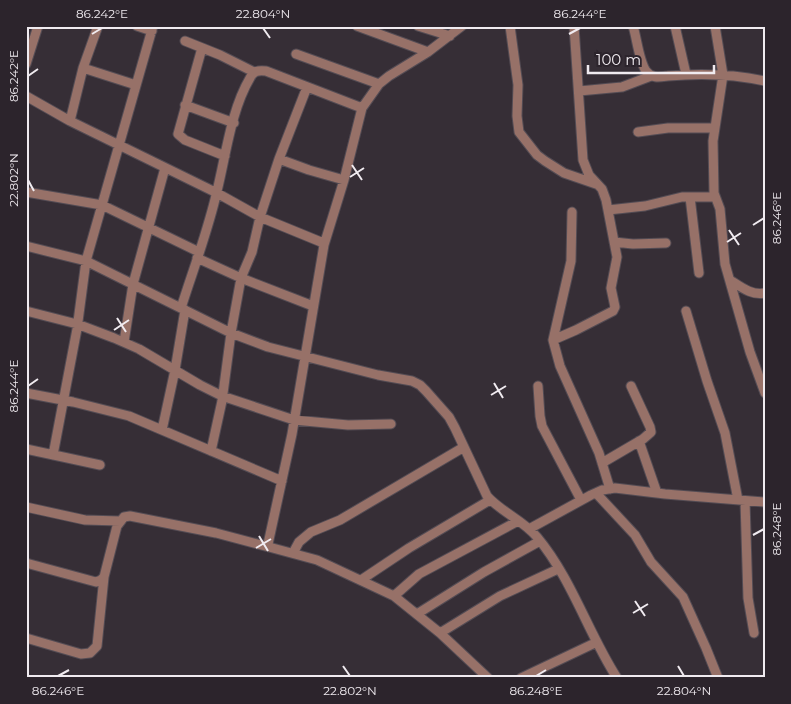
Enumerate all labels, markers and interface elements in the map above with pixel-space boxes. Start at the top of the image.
text: 86.242°E [76,6,128,21]
text: 22.804°N [236,6,290,21]
text: 86.244°E [554,6,606,21]
scale bar [588,42,715,74]
text: 86.242°E [6,50,21,102]
text: 100 m [596,50,641,69]
text: 22.802°N [6,153,21,207]
text: 86.246°E [769,192,784,244]
text: 86.244°E [6,360,21,412]
text: 86.248°E [769,502,784,556]
text: 86.246°E [32,683,84,698]
text: 22.802°N [323,683,377,698]
text: 86.248°E [509,683,563,698]
text: 22.804°N [657,683,711,698]

